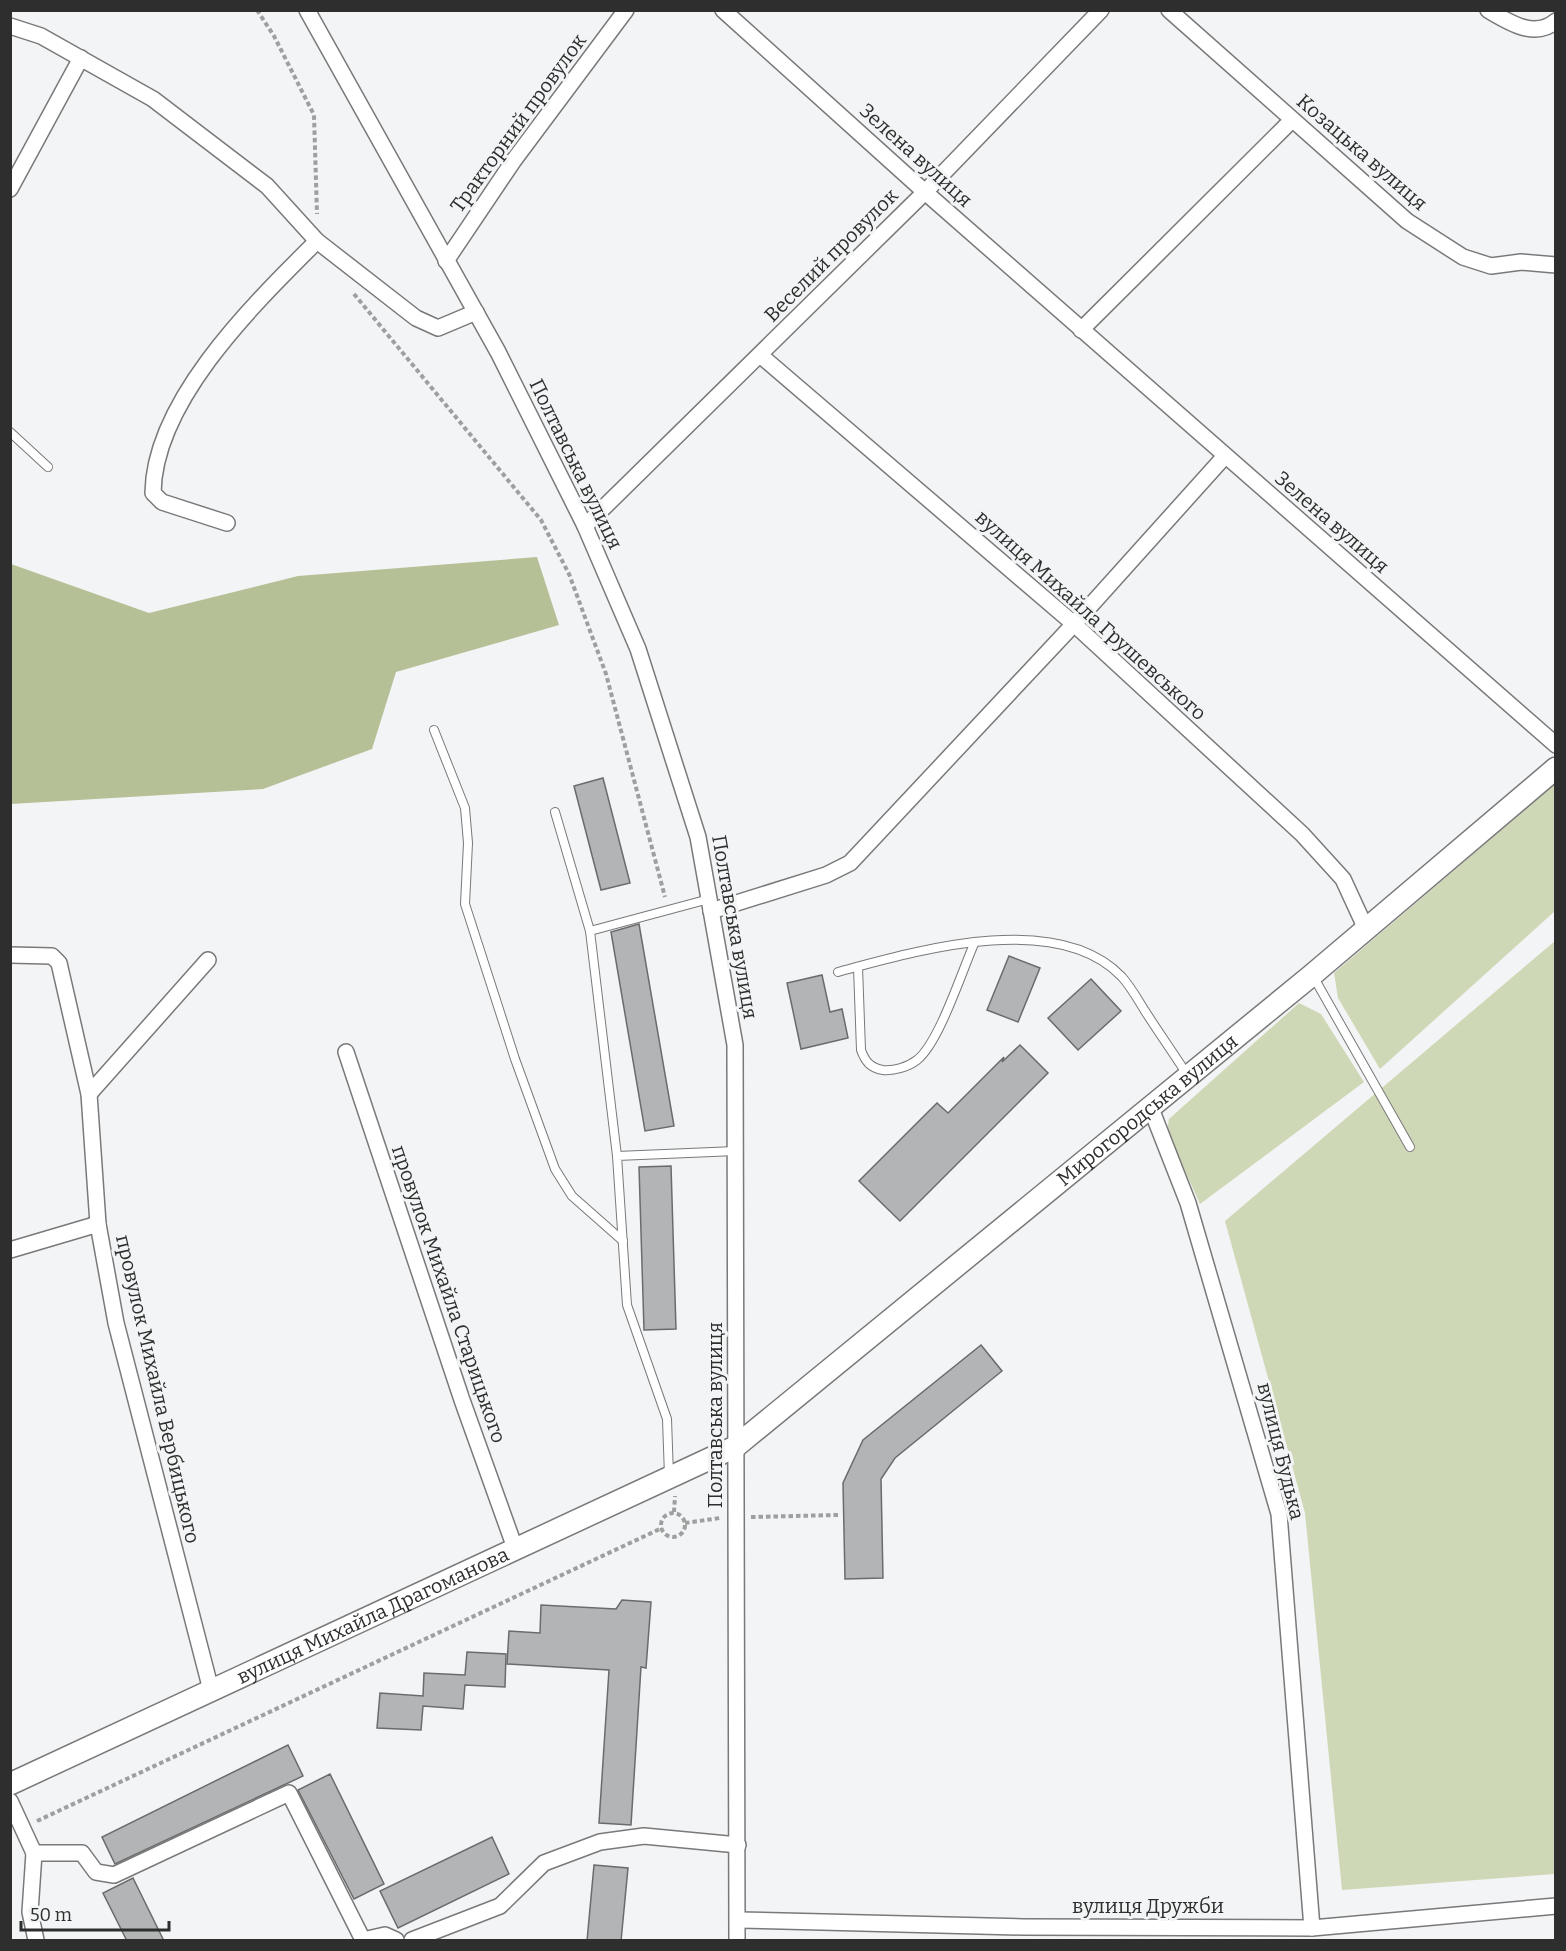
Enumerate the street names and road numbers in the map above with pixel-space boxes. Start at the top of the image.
street label: Тракторний провулок [445,29,591,217]
street label: Козацька вулиця [1292,89,1432,215]
street label: Зелена вулиця [855,98,977,212]
street label: Веселий провулок [759,183,903,327]
street label: Полтавська вулиця [524,375,628,553]
street label: Зелена вулиця [1270,466,1394,578]
street label: вулиця Михайла Грушевського [971,505,1211,725]
street label: Полтавська вулиця [707,833,763,1021]
street label: Мирогородська вулиця [1052,1029,1242,1191]
street label: провулок Михайла Старицького [387,1142,511,1446]
street label: провулок Михайла Вербицького [111,1233,205,1545]
street label: Полтавська вулиця [703,1322,727,1508]
street label: вулиця Будька [1252,1380,1310,1522]
street label: вулиця Михайла Драгоманова [233,1542,513,1689]
street label: вулиця Дружби [1072,1894,1224,1918]

